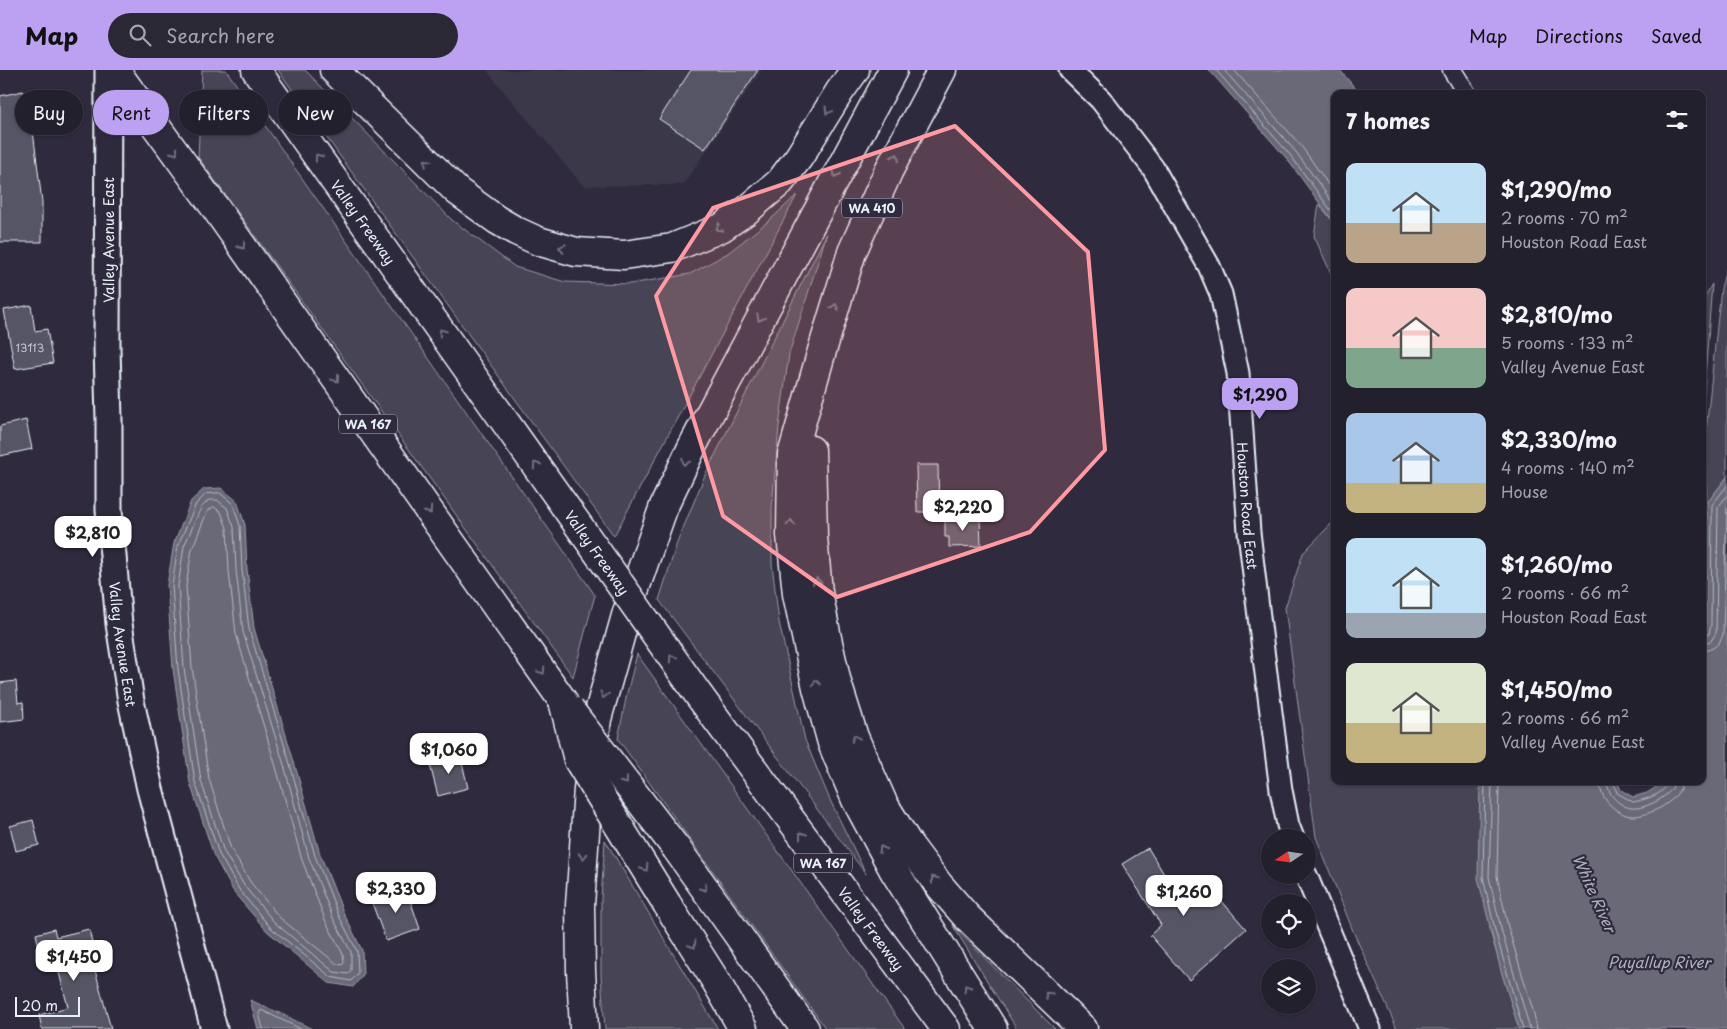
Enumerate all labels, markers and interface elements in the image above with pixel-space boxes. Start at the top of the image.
search box [108,13,458,58]
text: Map [25,17,78,53]
icon: search [126,21,154,49]
text: Search here [166,21,275,49]
text: Map [1469,22,1507,49]
text: Directions [1535,22,1623,49]
text: Saved [1651,22,1702,49]
chip: Buy [15,90,83,135]
chip: Rent [93,90,169,135]
chip: Filters [179,90,268,135]
chip: New [278,90,352,135]
text: 7 homes [1346,104,1430,136]
one-way arrow [824,105,834,114]
icon: filters [1663,106,1691,134]
one-way arrow [169,146,178,156]
one-way arrow [315,153,324,163]
one-way arrow [890,153,900,162]
one-way arrow [424,158,433,167]
one-way arrow [832,169,842,178]
text: $1,290/mo [1501,173,1611,205]
street label: Valley Freeway [326,175,401,268]
street label: Valley Avenue East [98,177,119,303]
icon: home [1386,183,1446,243]
road number: WA 410 [842,198,902,218]
text: 2 rooms · 70 m² [1501,205,1628,229]
one-way arrow [715,222,724,232]
text: Houston Road East [1501,229,1647,253]
one-way arrow [236,240,245,250]
one-way arrow [558,243,566,254]
text: $2,810/mo [1501,298,1613,330]
one-way arrow [829,304,839,312]
icon: home [1386,308,1446,368]
one-way arrow [756,313,766,322]
one-way arrow [439,328,448,338]
text: 5 rooms · 133 m² [1501,330,1634,354]
house number: 13113 [16,339,44,356]
text: Valley Avenue East [1501,354,1645,378]
one-way arrow [330,373,339,382]
pin: $1,290 [1219,378,1301,420]
text: $1,290 [1233,382,1287,406]
road number: WA 167 [339,414,397,434]
text: $2,330/mo [1501,423,1617,455]
icon: home [1386,433,1446,493]
street label: Houston Road East [1232,441,1264,571]
text: 4 rooms · 140 m² [1501,455,1635,479]
one-way arrow [680,457,691,466]
one-way arrow [533,461,542,471]
text: House [1501,479,1548,503]
pin: $2,220 [922,490,1004,532]
text: $2,220 [934,494,992,518]
one-way arrow [423,506,432,515]
street label: Valley Freeway [560,506,635,599]
pin: $2,810 [52,516,134,558]
one-way arrow [786,518,796,526]
text: $2,810 [66,520,120,544]
text: $1,260/mo [1501,548,1613,580]
icon: home [1386,558,1446,618]
one-way arrow [812,576,823,584]
text: 2 rooms · 66 m² [1501,580,1629,604]
street label: Valley Avenue East [105,581,143,709]
text: Houston Road East [1501,604,1647,628]
one-way arrow [669,654,678,663]
one-way arrow [536,666,545,675]
text: $1,450/mo [1501,673,1612,705]
one-way arrow [811,678,822,687]
icon: home [1386,683,1446,743]
one-way arrow [599,690,610,699]
text: 2 rooms · 66 m² [1501,705,1629,729]
text: Valley Avenue East [1501,729,1645,753]
pin: $1,060 [408,732,490,775]
one-way arrow [851,734,861,743]
text: $1,060 [421,737,477,761]
one-way arrow [619,775,627,784]
north arrow [1261,829,1316,884]
map controls [1261,829,1316,1014]
one-way arrow [799,831,808,841]
one-way arrow [878,846,888,855]
water label: White River [1568,850,1623,938]
one-way arrow [577,852,588,860]
road number: WA 167 [794,854,852,872]
one-way arrow [639,863,648,872]
pin: $2,330 [355,872,437,914]
pin: $1,260 [1143,874,1225,917]
text: $2,330 [367,876,425,900]
one-way arrow [932,876,940,885]
text: $1,260 [1157,879,1212,903]
one-way arrow [698,882,707,892]
street label: Valley Freeway [833,882,910,975]
button: locate [1261,894,1316,949]
pin: $1,450 [33,940,115,982]
one-way arrow [687,940,696,949]
text: $1,450 [47,944,101,968]
water label: Puyallup River [1608,950,1712,973]
button: layers [1261,959,1316,1014]
one-way arrow [964,984,974,993]
one-way arrow [1044,992,1053,1001]
scale bar [15,994,80,1017]
text: 20 m [22,995,58,1016]

